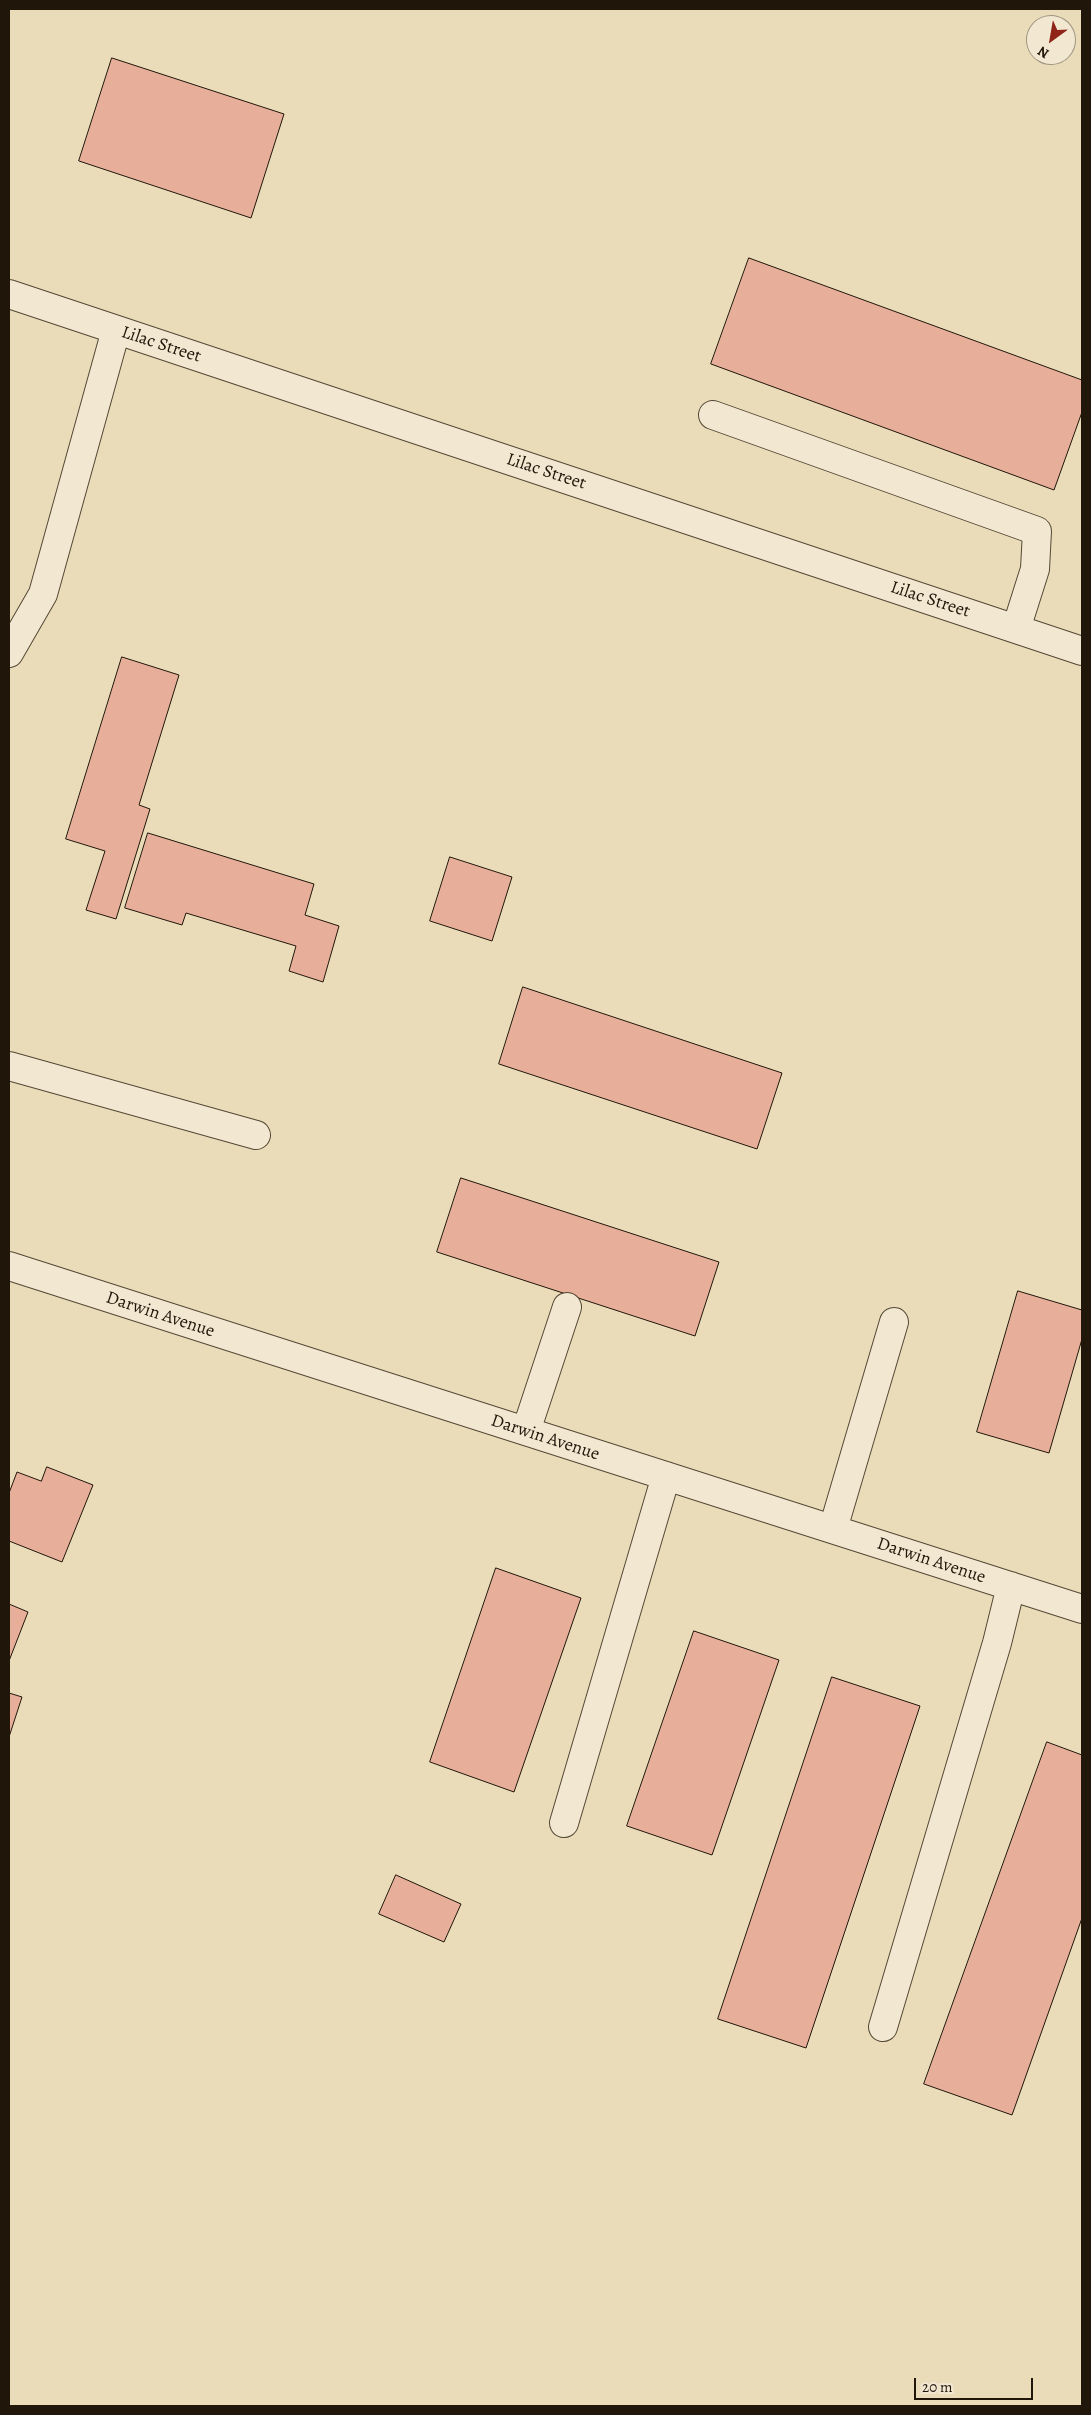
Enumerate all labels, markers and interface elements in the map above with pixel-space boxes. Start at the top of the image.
north arrow [1026,15,1076,65]
text: N [1034,42,1053,63]
street label: Lilac Street [118,322,204,368]
street label: Lilac Street [503,449,589,495]
street label: Lilac Street [887,577,973,623]
street label: Darwin Avenue [103,1287,217,1343]
street label: Darwin Avenue [488,1410,602,1466]
street label: Darwin Avenue [874,1533,988,1589]
scale bar [916,2368,1035,2400]
text: 20 m [922,2377,953,2397]

